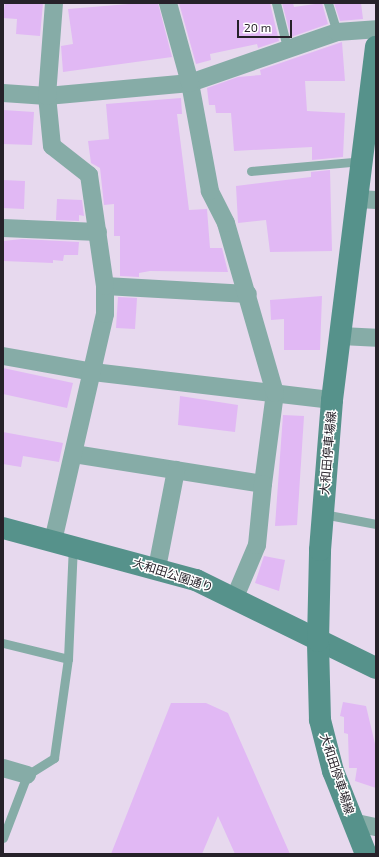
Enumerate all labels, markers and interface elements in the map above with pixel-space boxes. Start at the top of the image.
scale bar [239,12,294,38]
text: 20 m [244,20,271,34]
street label: 大和田停車場線 [317,411,339,495]
street label: 大和田公園通り [131,555,215,595]
street label: 大和田停車場線 [317,732,357,816]

